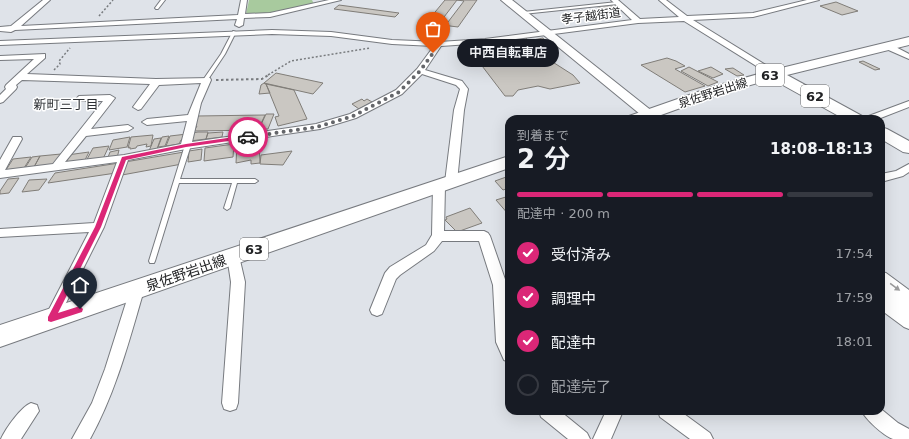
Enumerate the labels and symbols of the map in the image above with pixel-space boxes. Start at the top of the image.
street label: 孝子越街道 [560,5,622,27]
pin [416,12,450,53]
callout: 中西自転車店 [457,39,559,67]
road number: 63 [756,64,784,86]
street label: 泉佐野岩出線 [677,75,749,111]
road number: 62 [801,85,829,107]
district label: 新町三丁目 [33,97,99,112]
courier [228,117,268,157]
road number: 63 [240,238,268,260]
street label: 泉佐野岩出線 [144,252,228,294]
pin [63,268,97,309]
one-way arrow [890,283,900,291]

